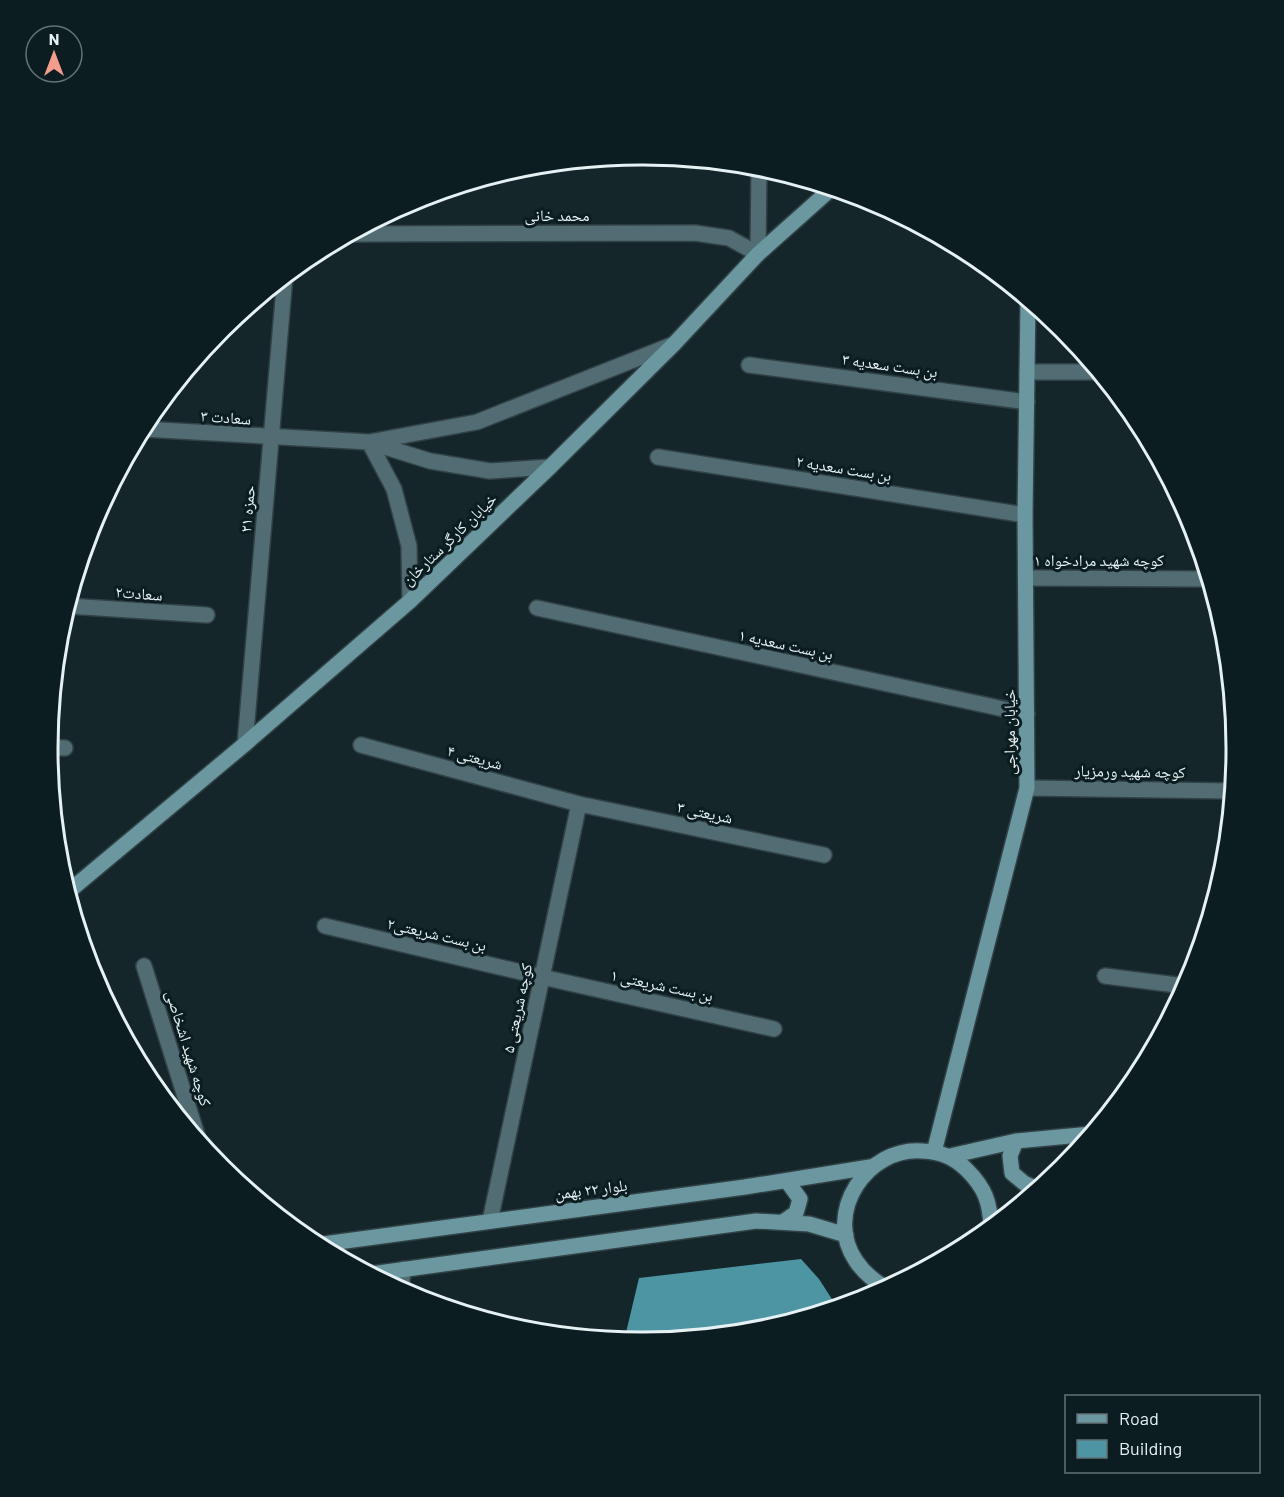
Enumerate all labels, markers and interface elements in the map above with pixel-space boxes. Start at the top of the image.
north arrow [24,24,84,84]
text: N [49,29,59,48]
street label: محمد خانی [525,205,589,226]
street label: بن بست سعدیه ۳ [841,348,939,383]
street label: سعادت ۳ [200,405,252,428]
street label: بن بست سعدیه ۲ [795,451,893,486]
street label: حمزه ۲۱ [235,485,259,533]
street label: خیابان کارگر ستارخان [397,489,501,590]
street label: ۱ کوچه شهید مرادخواه [1034,550,1165,570]
street label: سعادت۲ [115,581,163,604]
street label: بن بست سعدیه ۱ [737,624,835,665]
street label: خیابان مهراجی [999,689,1020,775]
street label: شریعتی ۴ [445,740,505,775]
street label: کوچه شهید ورمزیار [1073,760,1186,782]
street label: شریعتی ۳ [675,796,735,829]
street label: بن بست شریعتی۲ [385,913,489,956]
street label: ۵ کوچه شریعتی [498,961,537,1055]
street label: بن بست شریعتی ۱ [609,964,715,1007]
street label: کوچه شهید اشخاصی [161,987,216,1109]
street label: بلوار ۲۲ بهمن [554,1175,629,1204]
legend [1065,1395,1260,1473]
text: Road [1119,1407,1159,1429]
text: Building [1119,1437,1182,1459]

